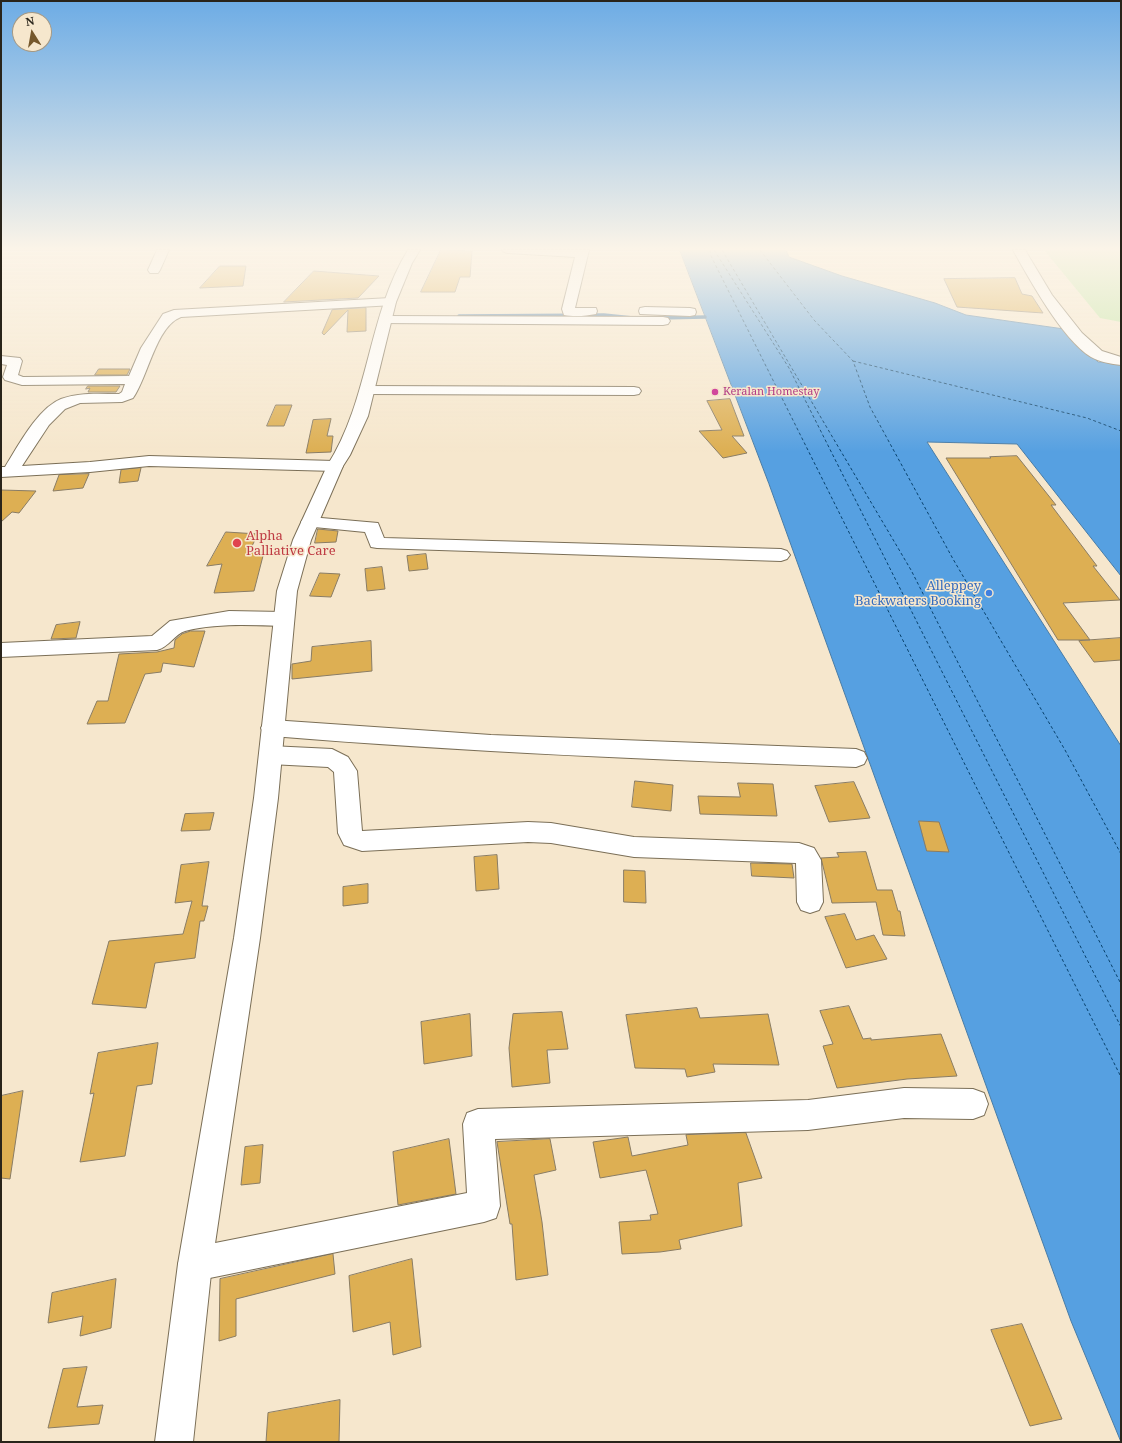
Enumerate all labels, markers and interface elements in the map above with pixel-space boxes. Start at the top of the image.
north arrow [12,12,52,52]
text: N [24,13,35,29]
place label: Keralan Homestay [723,385,819,399]
marker: Keralan Homestay [710,387,720,397]
place label: Alpha Palliative Care [246,528,336,559]
marker: Alpha Palliative Care [231,537,243,549]
place label: Alleppey Backwaters Booking [855,578,981,609]
marker: Alleppey Backwaters Booking [984,588,994,598]

